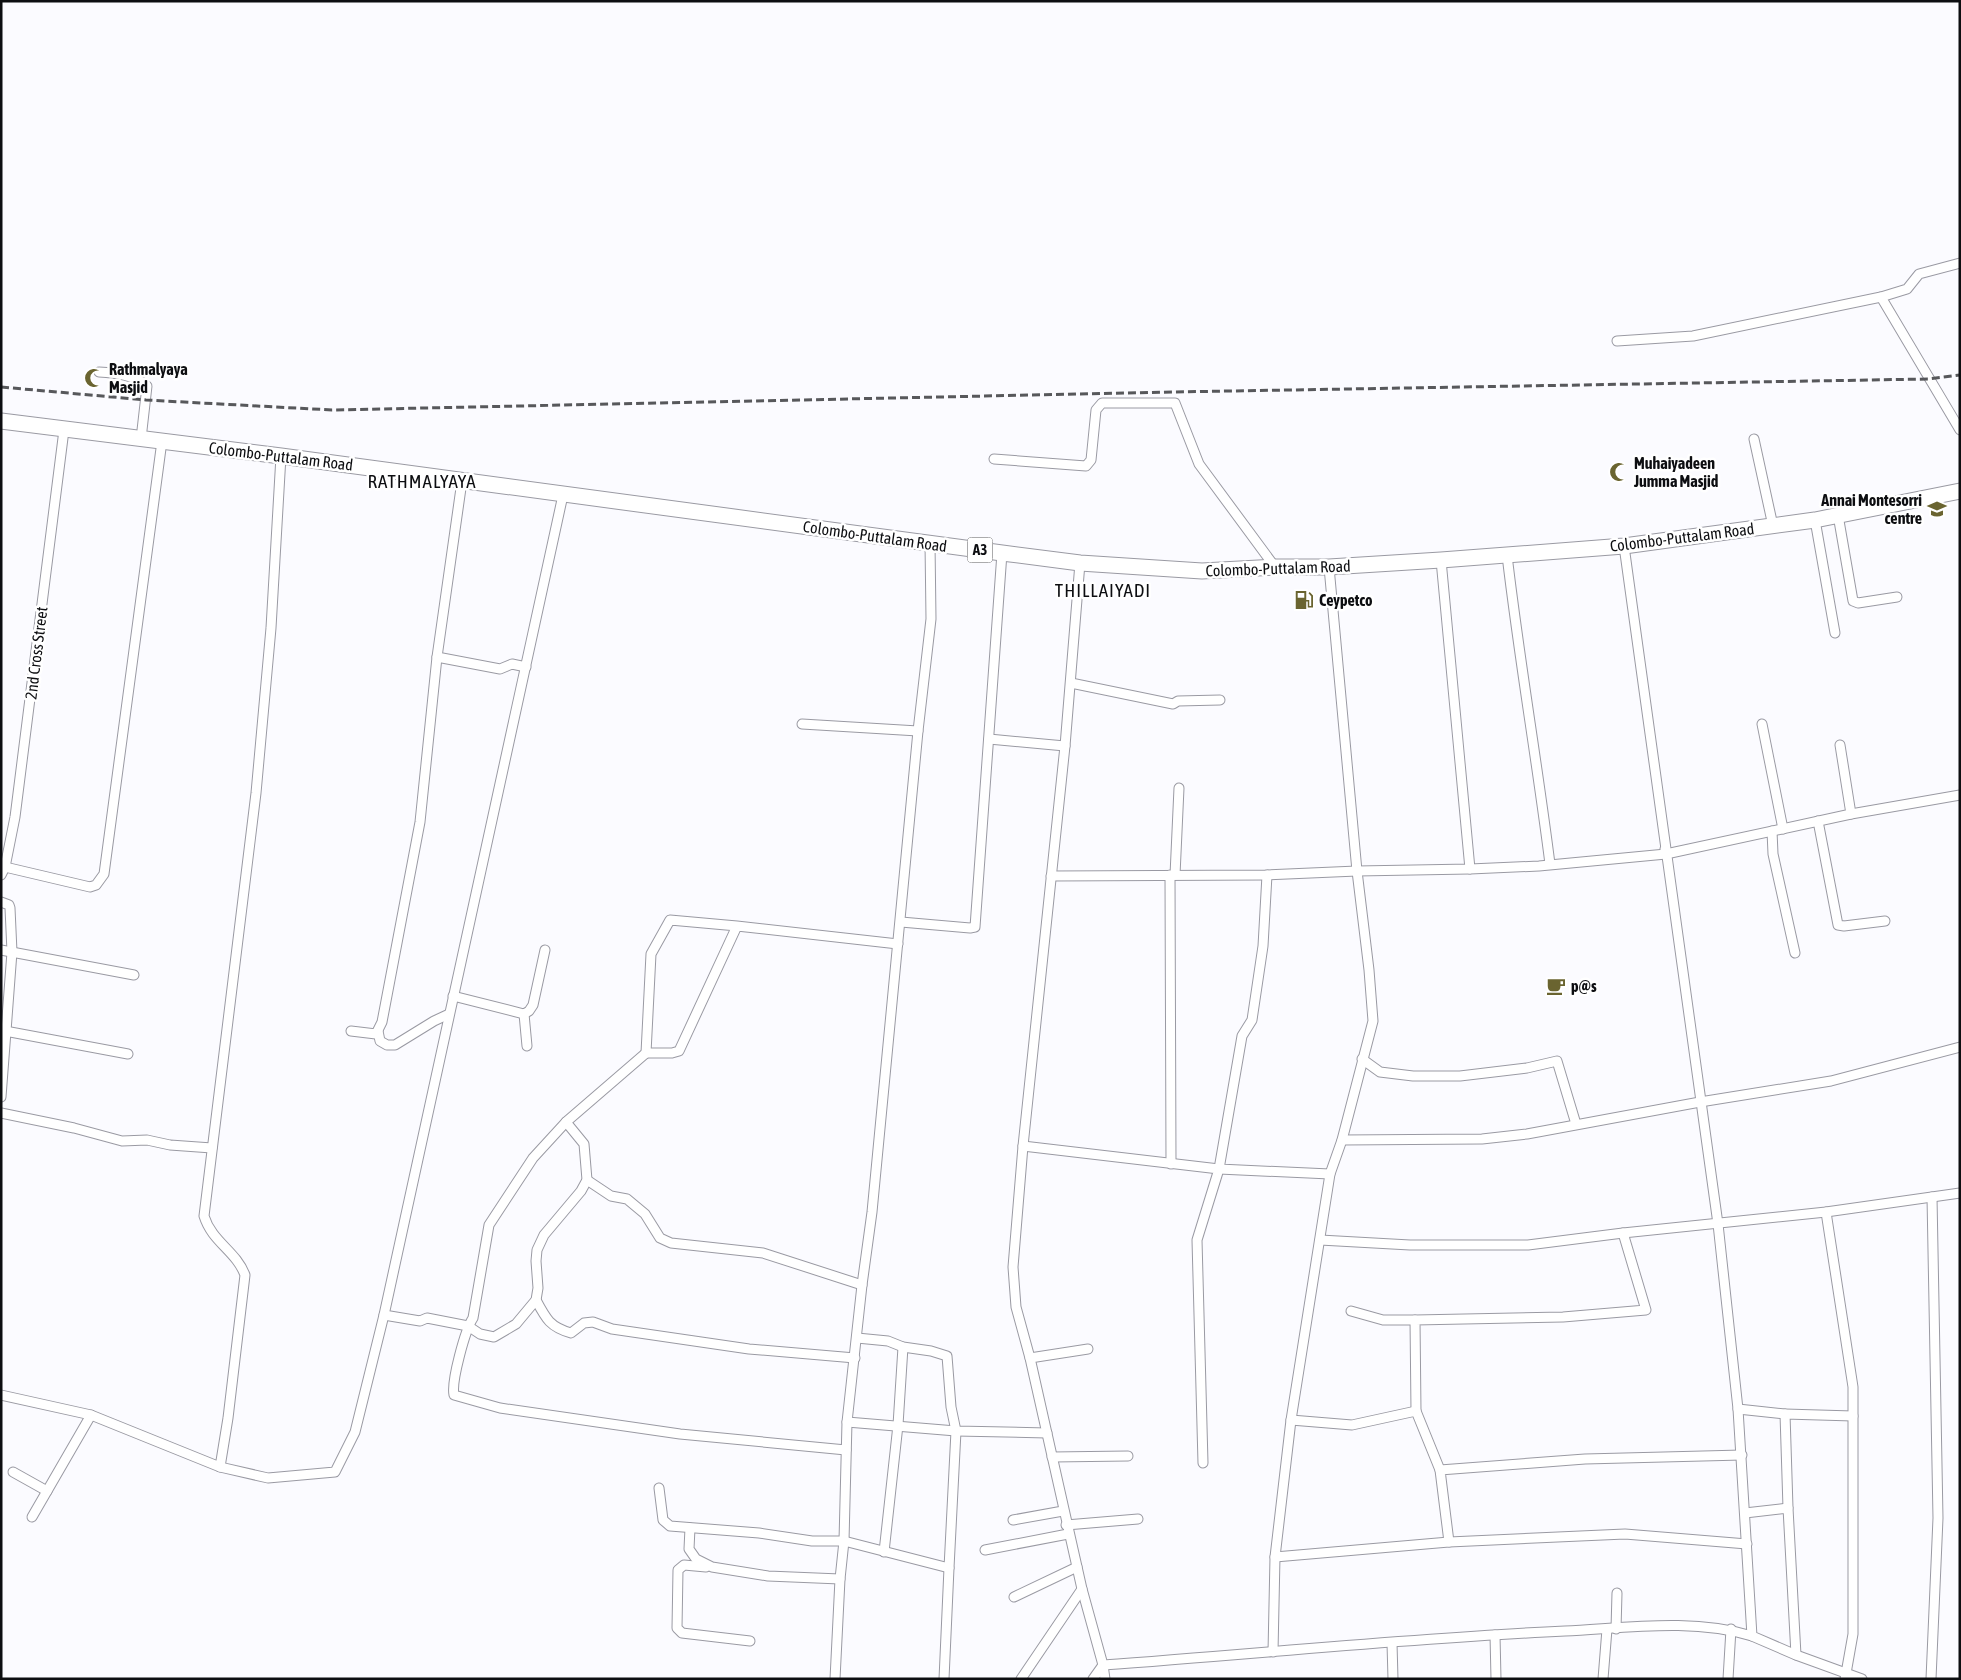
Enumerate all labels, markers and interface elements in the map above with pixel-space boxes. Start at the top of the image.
place label: Rathmalyaya Masjid [109,360,188,396]
mosque icon: Rathmalyaya Masjid [83,367,105,389]
street label: Colombo-Puttalam Road [208,438,354,474]
place label: Muhaiyadeen Jumma Masjid [1633,454,1719,490]
mosque icon: Muhaiyadeen Jumma Masjid [1608,461,1630,483]
district label: RATHMALYAYA [367,470,477,492]
place label: Annai Montesorri centre [1820,491,1922,527]
school or university icon: Annai Montesorri centre [1926,498,1948,520]
street label: Colombo-Puttalam Road [802,517,948,555]
street label: Colombo-Puttalam Road [1609,519,1755,555]
road number: A3 [968,538,992,562]
street label: Colombo-Puttalam Road [1205,556,1351,580]
district label: THILLAIYADI [1055,579,1151,601]
fuel station icon: Ceypetco [1293,589,1315,611]
place label: Ceypetco [1319,591,1373,609]
street label: 2nd Cross Street [21,605,51,700]
cafe icon: p@s [1545,975,1567,997]
place label: p@s [1571,977,1597,995]

